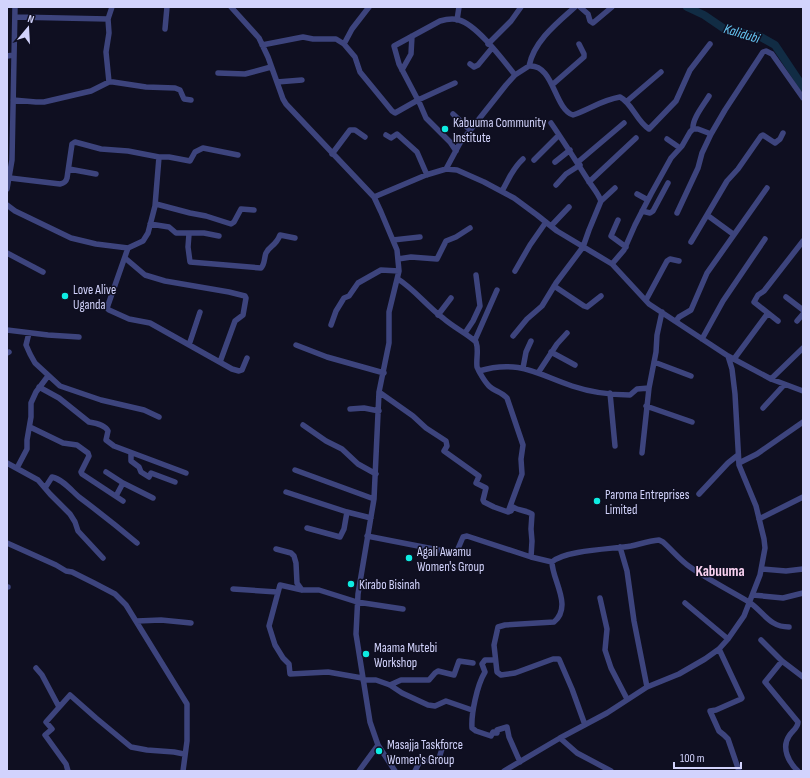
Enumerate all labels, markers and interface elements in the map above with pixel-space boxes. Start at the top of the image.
north arrow [8,8,48,48]
text: N [26,12,36,26]
water label: Kalidubi [722,20,762,47]
place label: Kabuuma Community Institute [453,115,546,146]
marker: Kabuuma Community Institute [440,124,450,134]
place label: Love Alive Uganda [73,282,116,313]
marker: Love Alive Uganda [60,291,70,301]
place label: Paroma Entreprises Limited [605,487,690,518]
marker: Paroma Entreprises Limited [592,496,602,506]
place label: Agali Awamu Women's Group [416,544,484,575]
marker: Agali Awamu Women's Group [404,553,414,563]
district label: Kabuuma [695,562,745,581]
place label: Kirabo Bisinah [359,577,420,593]
marker: Kirabo Bisinah [346,579,356,589]
place label: Maama Mutebi Workshop [374,640,437,671]
marker: Maama Mutebi Workshop [361,649,371,659]
place label: Masajja Taskforce Women's Group [387,737,463,768]
scale bar [674,744,741,770]
marker: Masajja Taskforce Women's Group [374,746,384,756]
text: 100 m [680,751,705,766]

